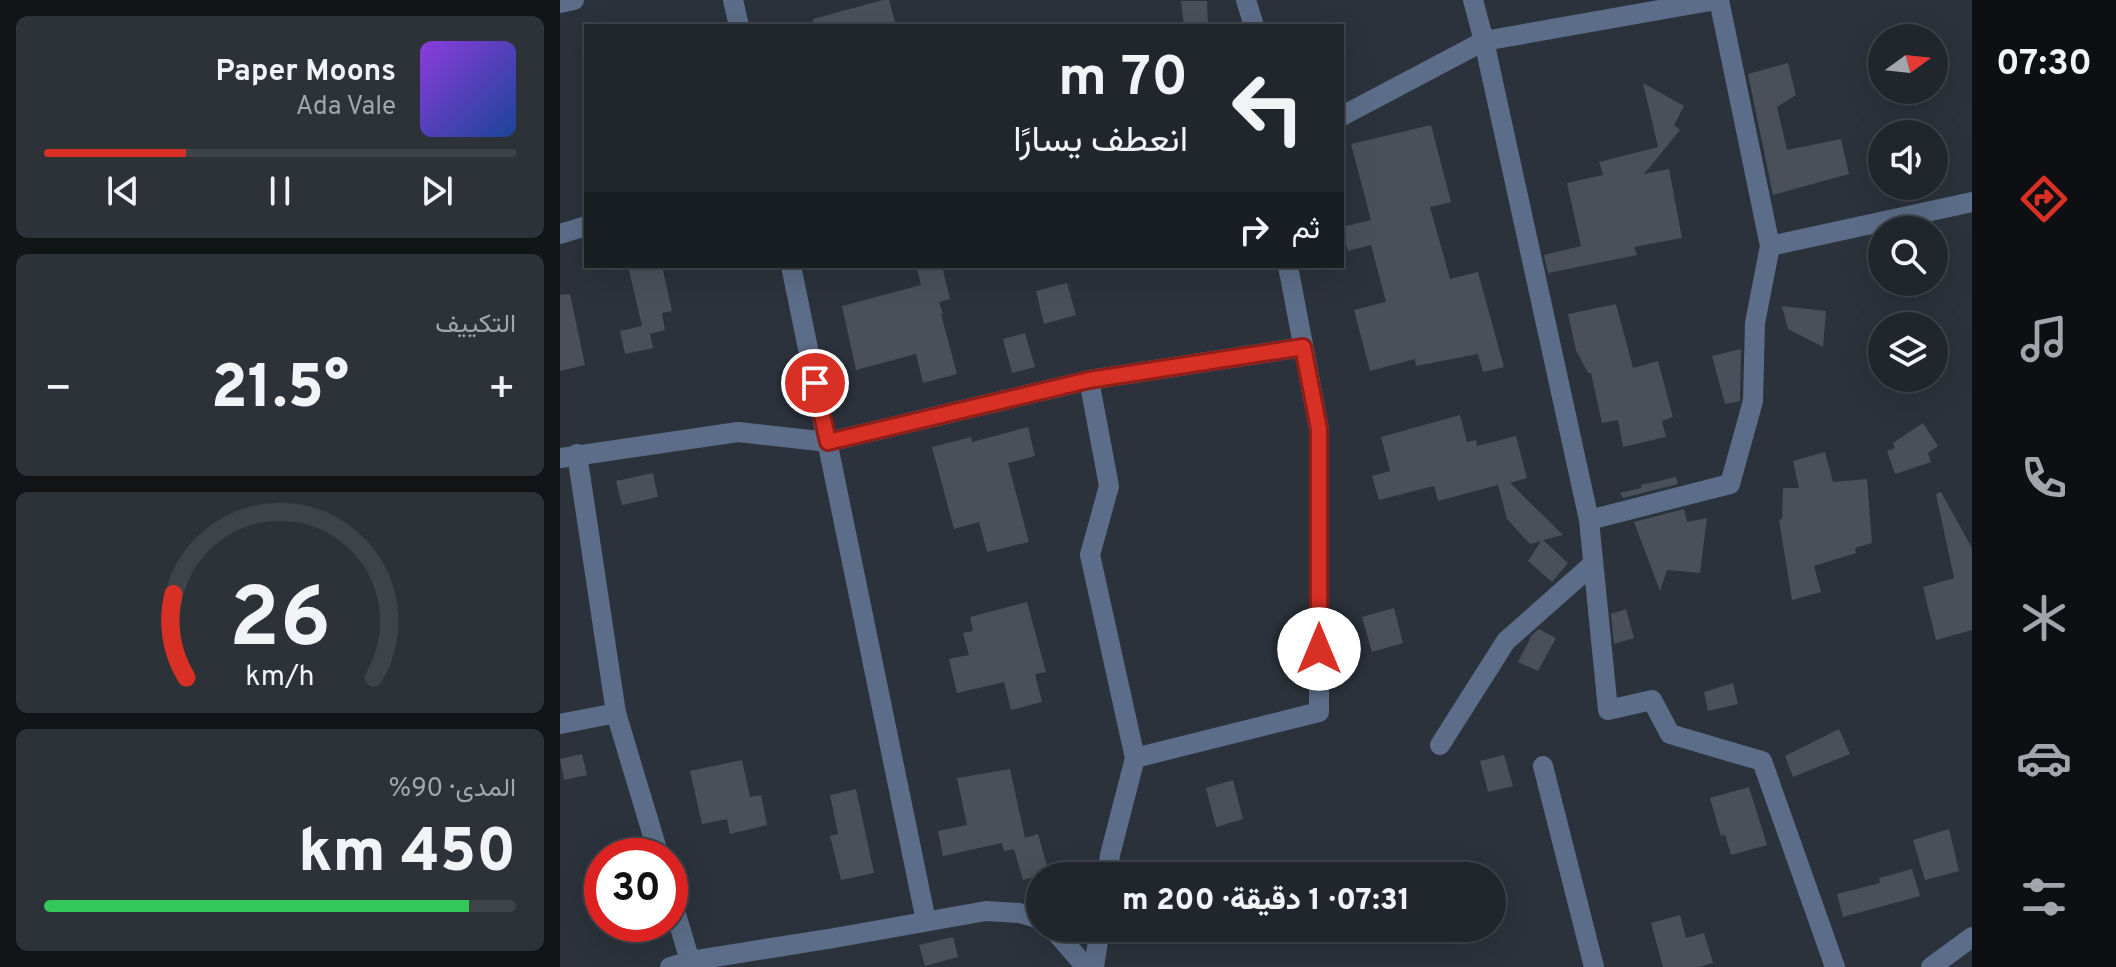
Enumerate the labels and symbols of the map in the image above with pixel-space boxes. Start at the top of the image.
north arrow [1868,24,1948,104]
pin [781,349,849,417]
position arrow [1277,607,1361,691]
speed limit sign: 30 [584,838,688,942]

